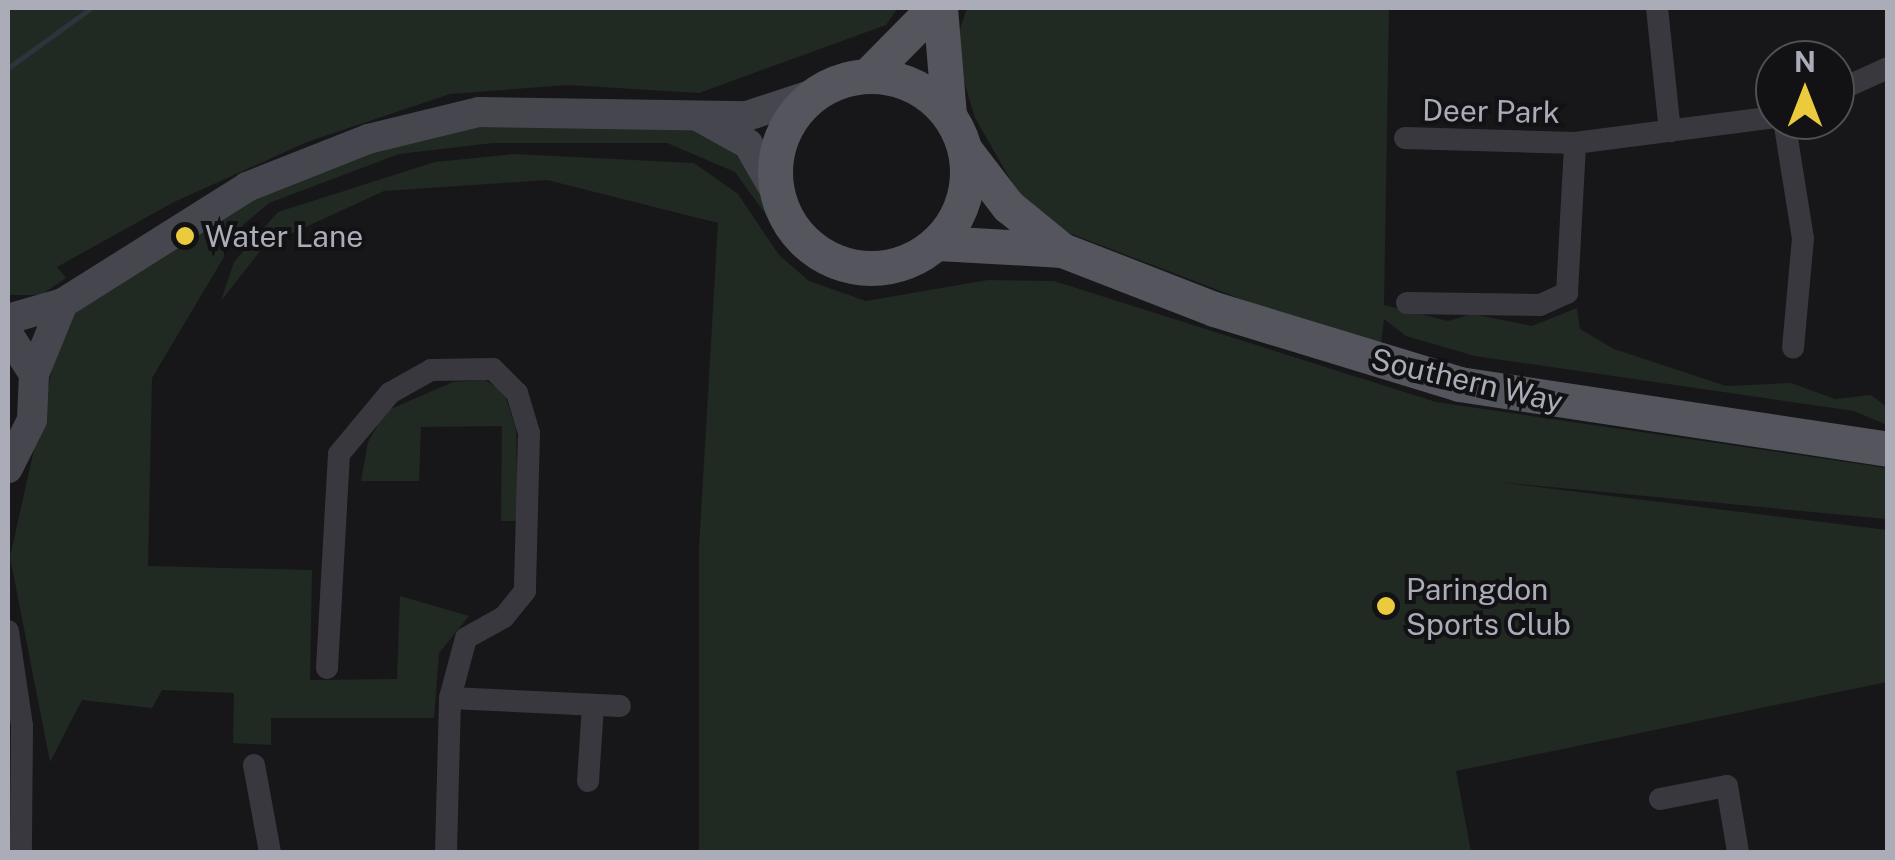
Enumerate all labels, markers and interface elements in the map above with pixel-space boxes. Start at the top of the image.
north arrow [1755,40,1855,140]
text: N [1794,45,1816,78]
street label: Deer Park [1422,92,1560,130]
place label: Water Lane [205,218,363,254]
marker: Water Lane [174,225,196,247]
street label: Southern Way [1367,340,1567,420]
place label: Paringdon Sports Club [1406,571,1571,642]
marker: Paringdon Sports Club [1375,595,1397,617]

